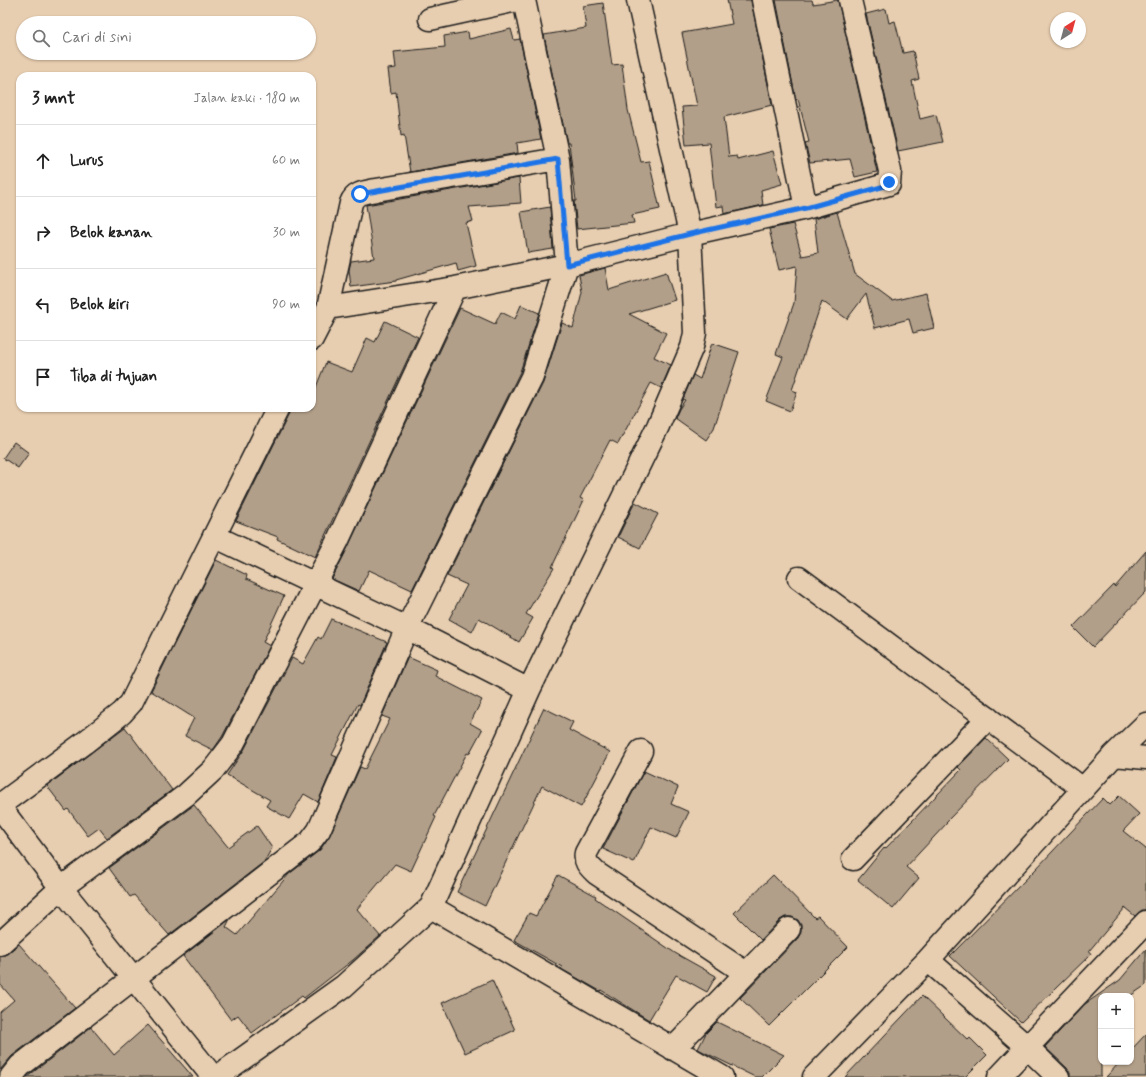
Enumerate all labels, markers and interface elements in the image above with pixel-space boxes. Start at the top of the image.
north arrow [1050,12,1086,48]
search box [16,16,316,60]
icon: search [30,27,52,49]
text: Cari di sini [62,28,132,48]
text: 3 mnt [32,87,75,109]
text: Jalan kaki · 180 m [193,90,300,107]
icon: ahead [32,150,54,172]
text: Lurus [70,151,103,171]
text: 60 m [272,152,300,169]
route end [880,173,898,191]
route start [351,185,369,203]
icon: right [32,222,54,244]
text: Belok kanan [70,223,153,243]
text: 30 m [273,224,300,241]
icon: left [32,294,54,316]
text: Belok kiri [70,295,129,315]
text: 90 m [272,296,300,313]
icon: arrive [32,366,54,388]
text: Tiba di tujuan [70,367,157,387]
map controls [1098,993,1134,1065]
button: + [1098,993,1134,1029]
button: − [1098,1029,1134,1065]

